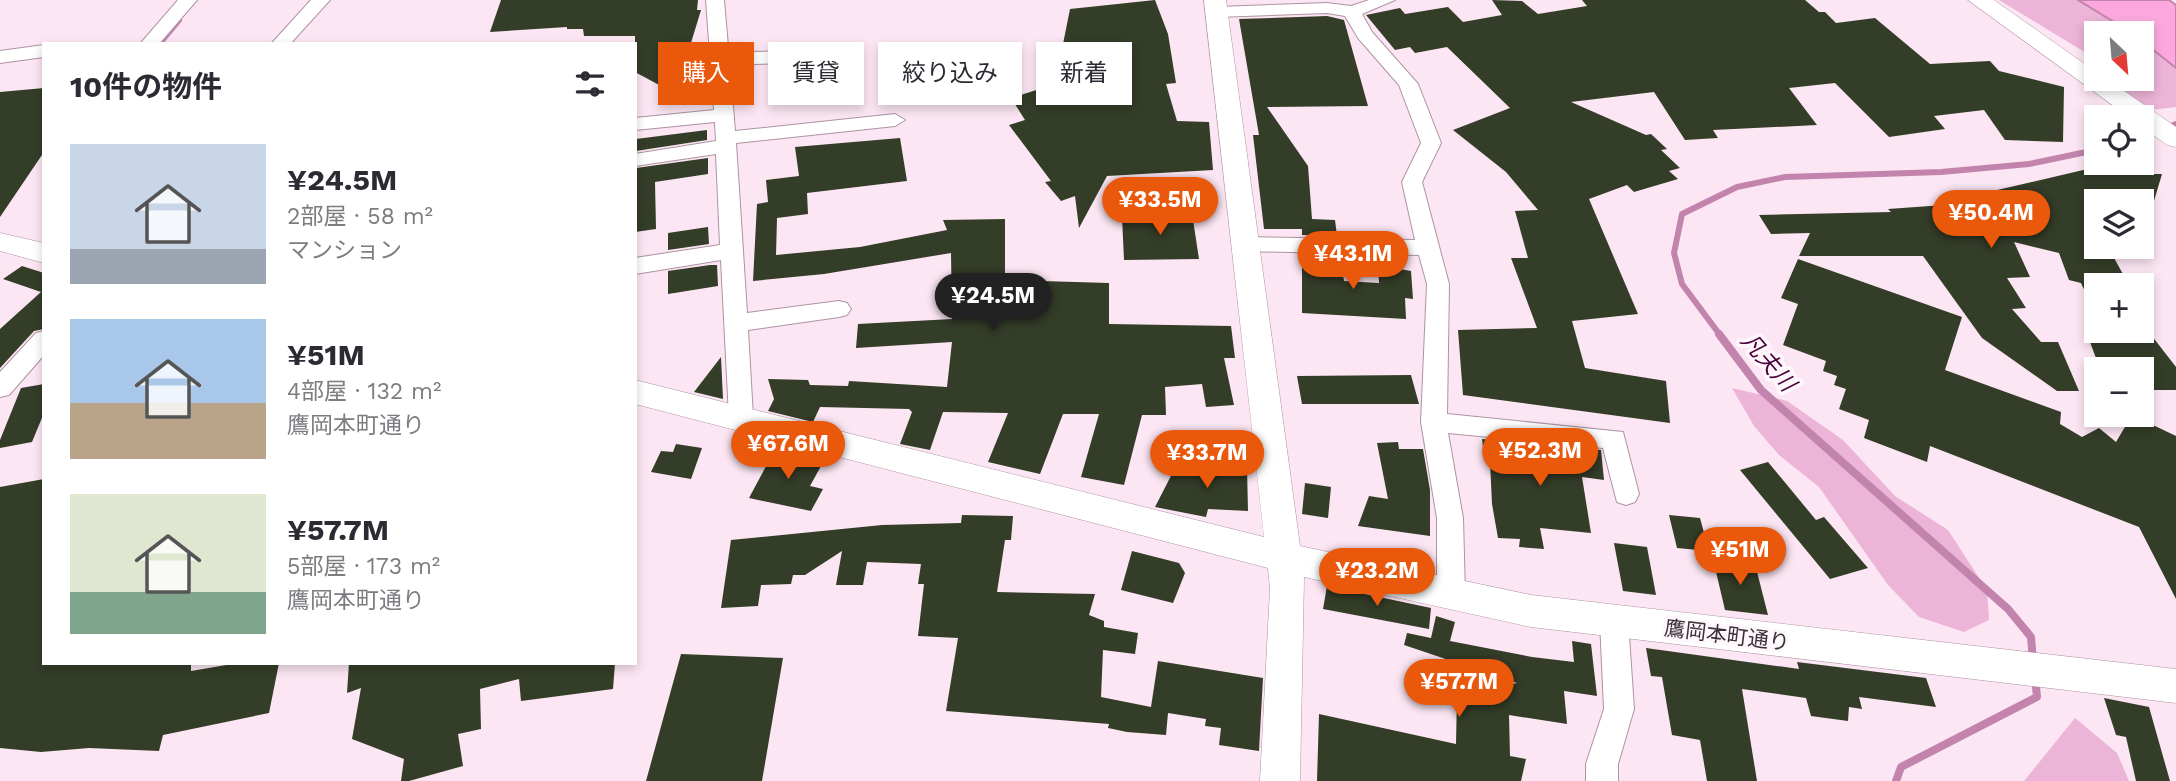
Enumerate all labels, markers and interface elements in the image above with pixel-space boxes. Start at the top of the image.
north arrow [2084,21,2154,91]
map controls [2084,21,2154,427]
chip: 購入 [658,42,754,105]
chip: 賃貸 [768,42,864,105]
chip: 絞り込み [878,42,1022,105]
chip: 新着 [1036,42,1132,105]
icon: filters [571,65,609,103]
text: 10件の物件 [70,69,222,104]
button: locate [2084,105,2154,175]
text: ¥24.5M [287,162,397,197]
icon: home [126,172,210,256]
pin: ¥33.5M [1103,177,1217,237]
text: ¥33.5M [1118,186,1202,213]
button: layers [2084,189,2154,259]
pin: ¥50.4M [1934,190,2048,250]
text: ¥50.4M [1948,199,2034,226]
text: 2部屋 · 58 m² [287,203,433,230]
pin: ¥43.1M [1296,232,1410,291]
text: マンション [287,237,402,264]
text: ¥43.1M [1313,240,1393,267]
button: + [2084,273,2154,343]
pin: ¥24.5M [936,274,1050,333]
text: ¥24.5M [951,282,1035,309]
water label: 凡夫川 [1735,327,1803,399]
text: ¥51M [287,337,365,372]
icon: home [126,347,210,431]
button: − [2084,357,2154,427]
text: 4部屋 · 132 m² [287,378,441,405]
text: 鷹岡本町通り [287,412,425,439]
pin: ¥67.6M [731,421,845,481]
pin: ¥52.3M [1483,428,1597,488]
text: ¥67.6M [747,430,829,457]
pin: ¥33.7M [1150,430,1264,490]
text: ¥52.3M [1498,437,1582,464]
text: ¥33.7M [1166,439,1248,466]
text: ¥57.7M [287,512,389,547]
icon: home [126,522,210,606]
pin: ¥51M [1699,528,1781,587]
text: ¥51M [1710,536,1770,563]
pin: ¥23.2M [1320,548,1434,608]
text: 5部屋 · 173 m² [287,553,440,580]
text: ¥23.2M [1335,557,1419,584]
text: 鷹岡本町通り [287,587,425,614]
street label: 鷹岡本町通り [1663,615,1791,655]
pin: ¥57.7M [1402,660,1516,719]
text: ¥57.7M [1420,668,1498,695]

